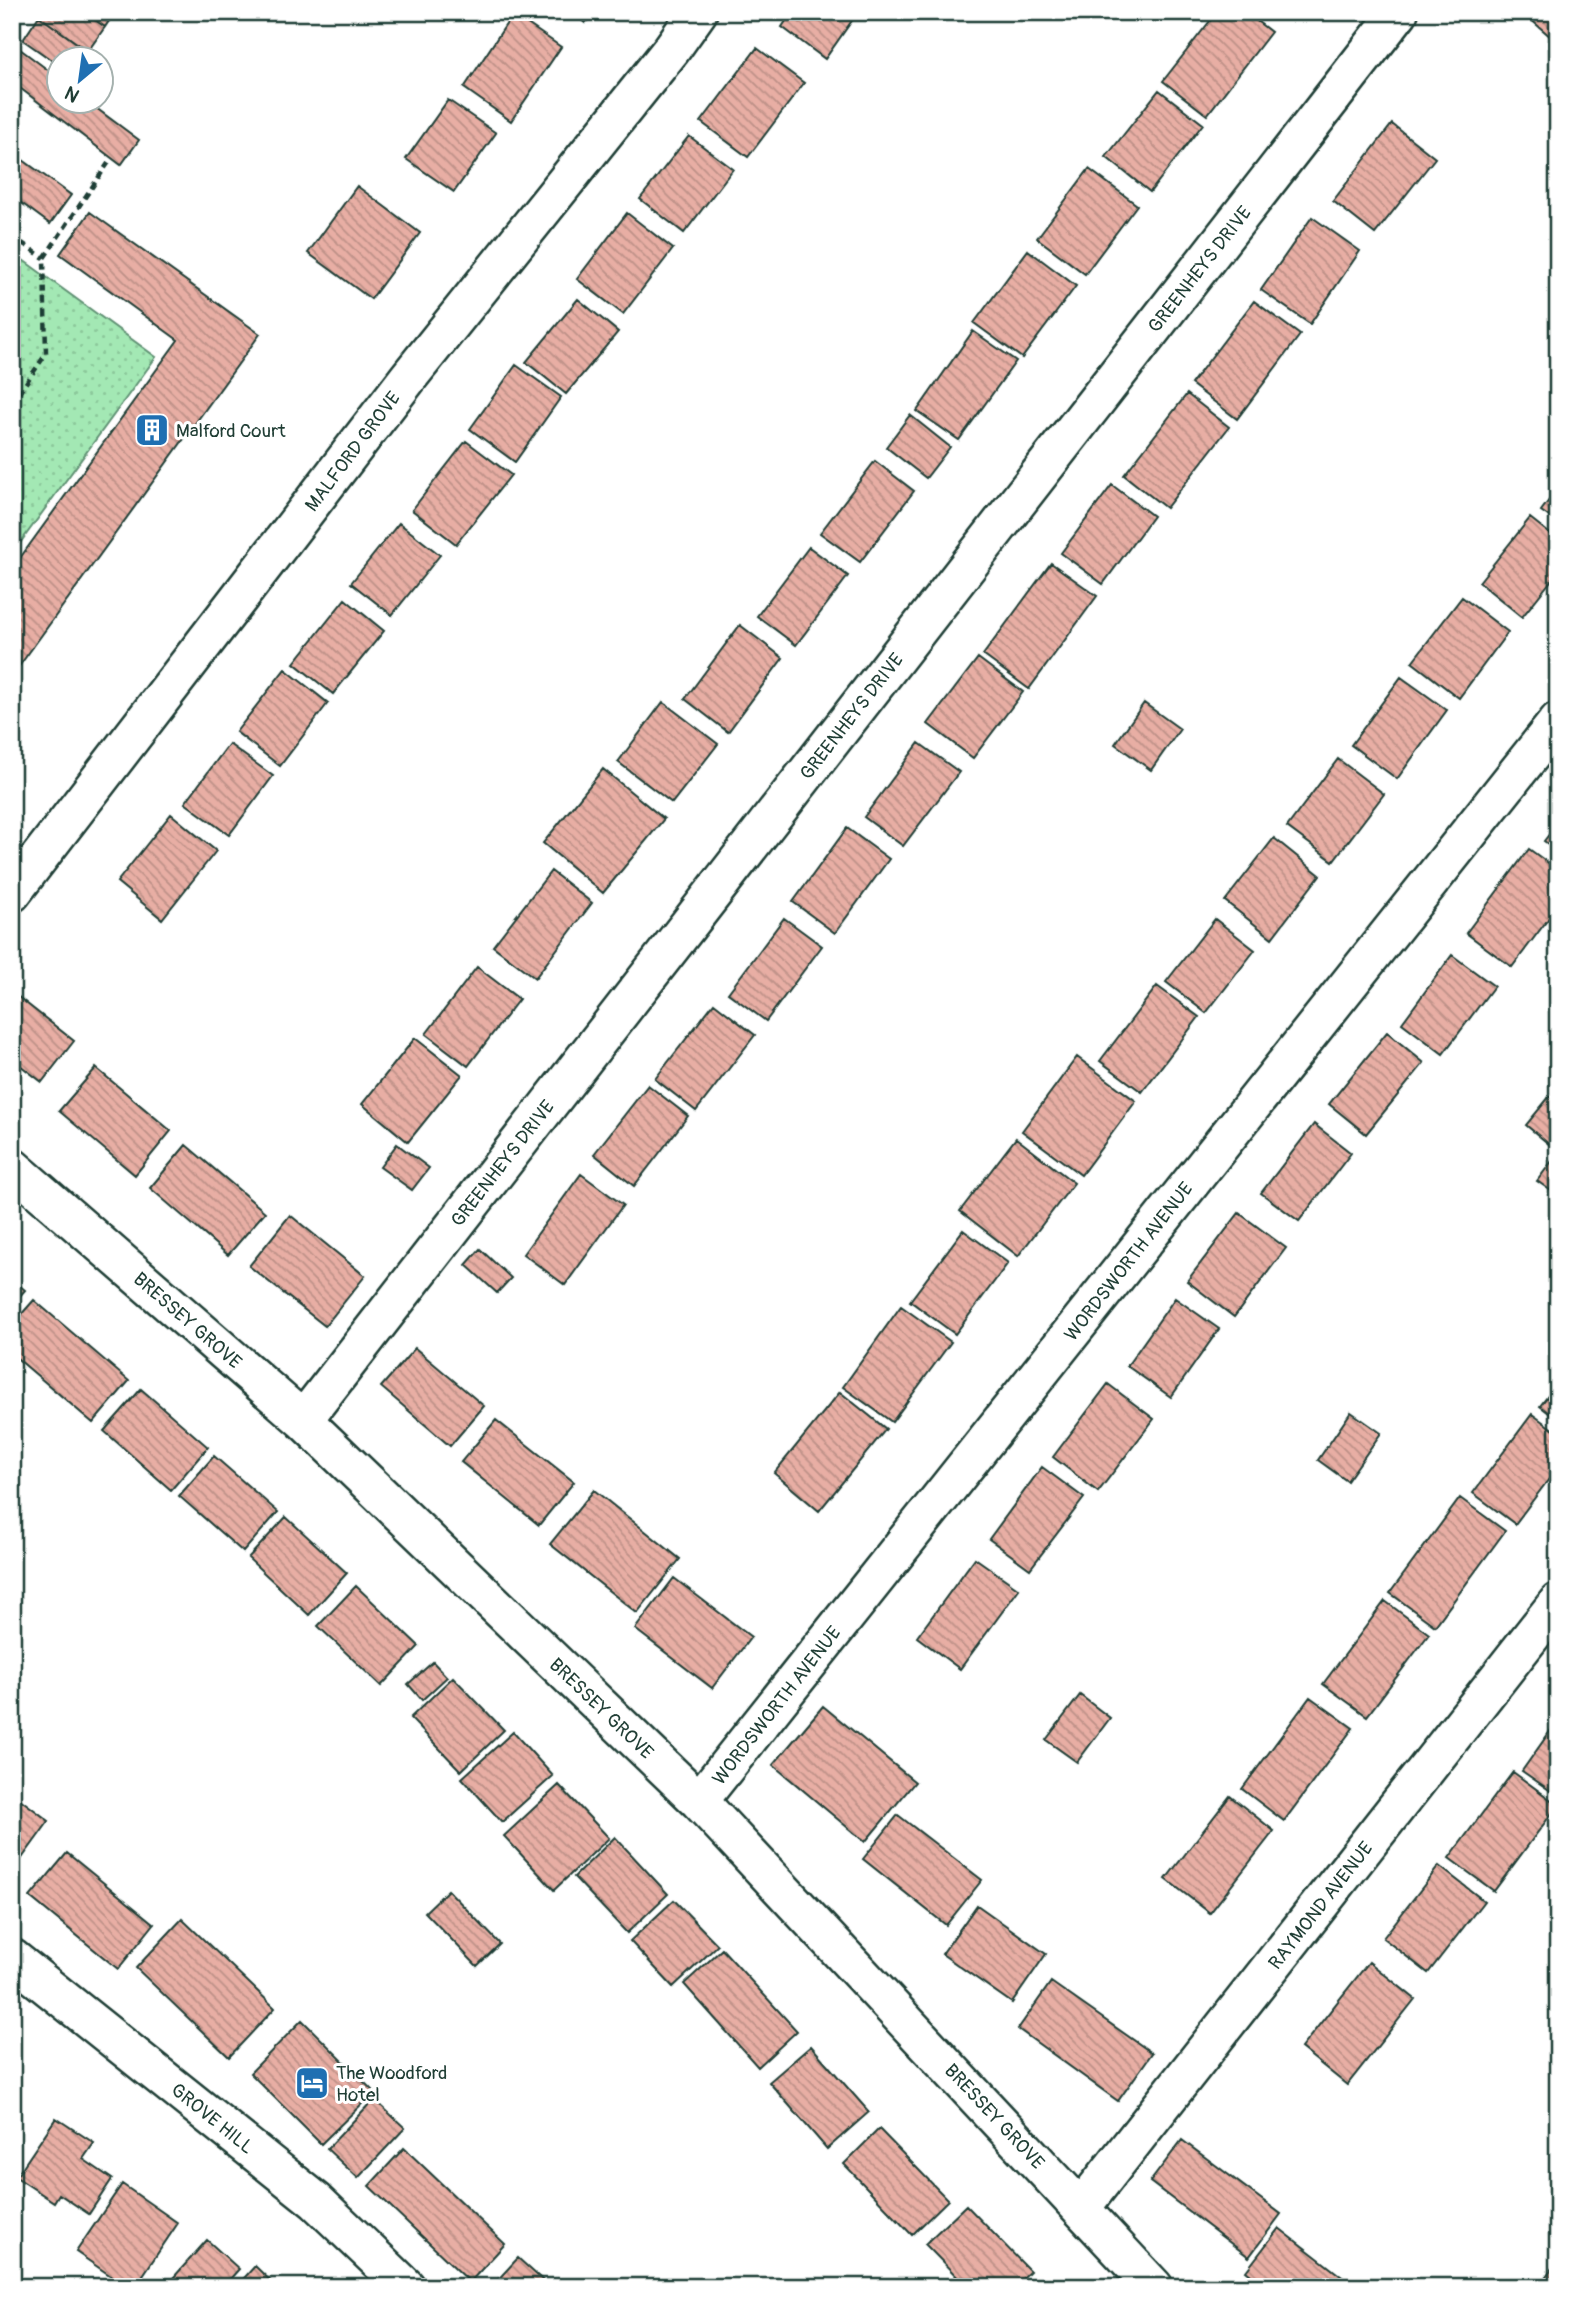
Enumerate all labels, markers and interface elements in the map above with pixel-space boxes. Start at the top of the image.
north arrow [46,46,116,116]
text: N [61,80,84,108]
street label: GREENHEYS DRIVE [1143,201,1257,338]
street label: MALFORD GROVE [300,387,406,516]
building icon: Malford Court [133,411,171,449]
place label: Malford Court [176,419,286,443]
street label: GREENHEYS DRIVE [795,648,909,785]
street label: GREENHEYS DRIVE [446,1095,560,1232]
street label: WORDSWORTH AVENUE [1059,1177,1198,1346]
street label: BRESSEY GROVE [128,1267,247,1374]
street label: WORDSWORTH AVENUE [707,1621,846,1790]
street label: BRESSEY GROVE [544,1653,659,1765]
street label: RAYMOND AVENUE [1263,1837,1378,1974]
street label: BRESSEY GROVE [939,2059,1049,2175]
place label: The Woodford Hotel [336,2061,447,2107]
hotel icon: The Woodford Hotel [293,2064,331,2102]
street label: GROVE HILL [166,2078,259,2160]

